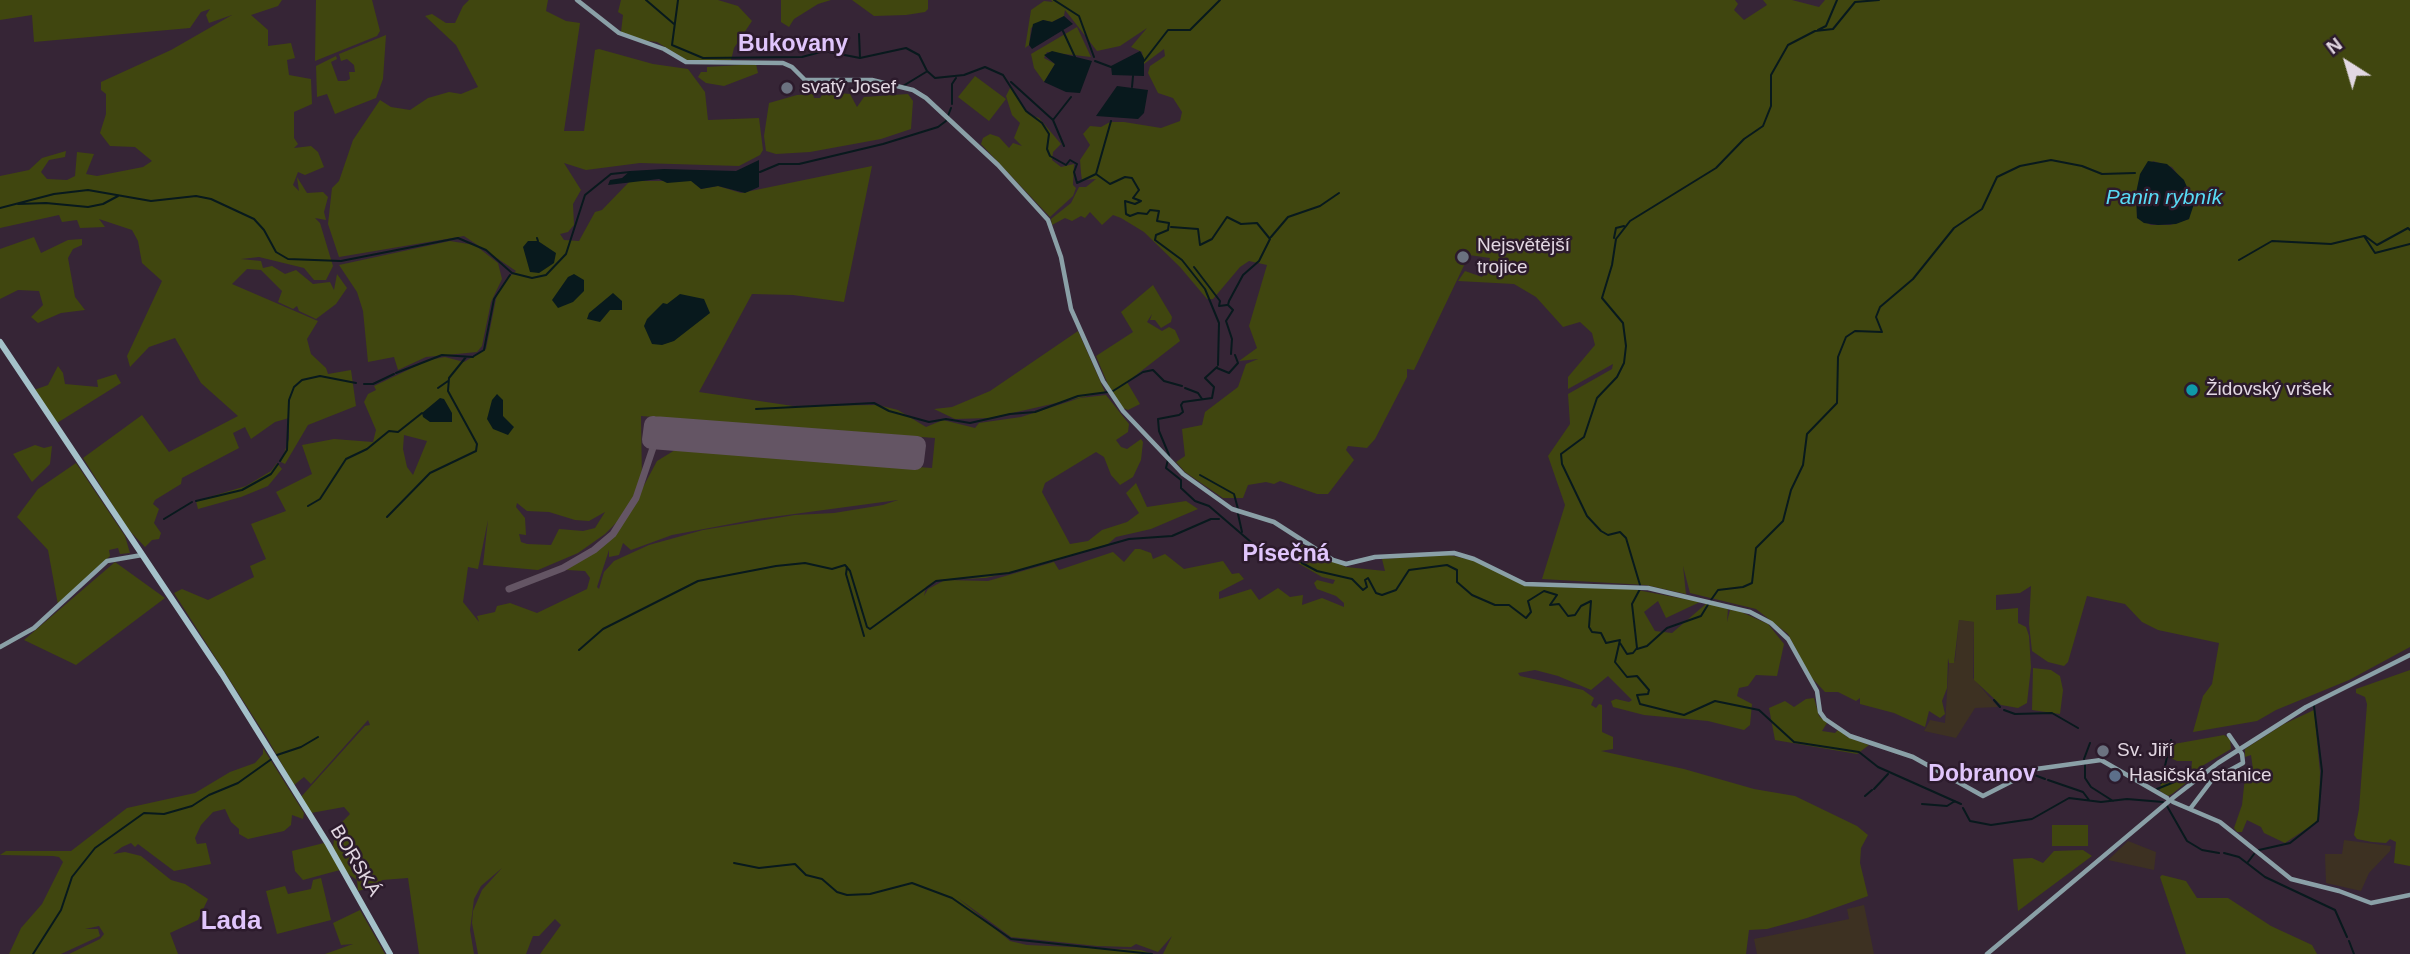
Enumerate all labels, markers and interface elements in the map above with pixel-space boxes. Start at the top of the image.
north arrow [2312,28,2382,98]
district label: Bukovany [738,31,848,59]
text: N [2322,33,2346,58]
place label: svatý Josef [801,77,896,99]
marker: svatý Josef [779,80,795,96]
water label: Panin rybník [2106,185,2222,211]
place label: Nejsvětější trojice [1477,235,1570,279]
marker: Nejsvětější trojice [1455,249,1471,265]
place label: Židovský vršek [2206,379,2332,401]
marker: Židovský vršek [2184,382,2200,398]
district label: Písečná [1243,541,1329,569]
place label: Sv. Jiří [2117,740,2174,762]
marker: Sv. Jiří [2095,743,2111,759]
district label: Dobranov [1928,761,2036,789]
place label: Hasičská stanice [2129,765,2272,787]
marker: Hasičská stanice [2107,768,2123,784]
street label: BORSKÁ [325,821,385,901]
district label: Lada [201,906,261,938]

